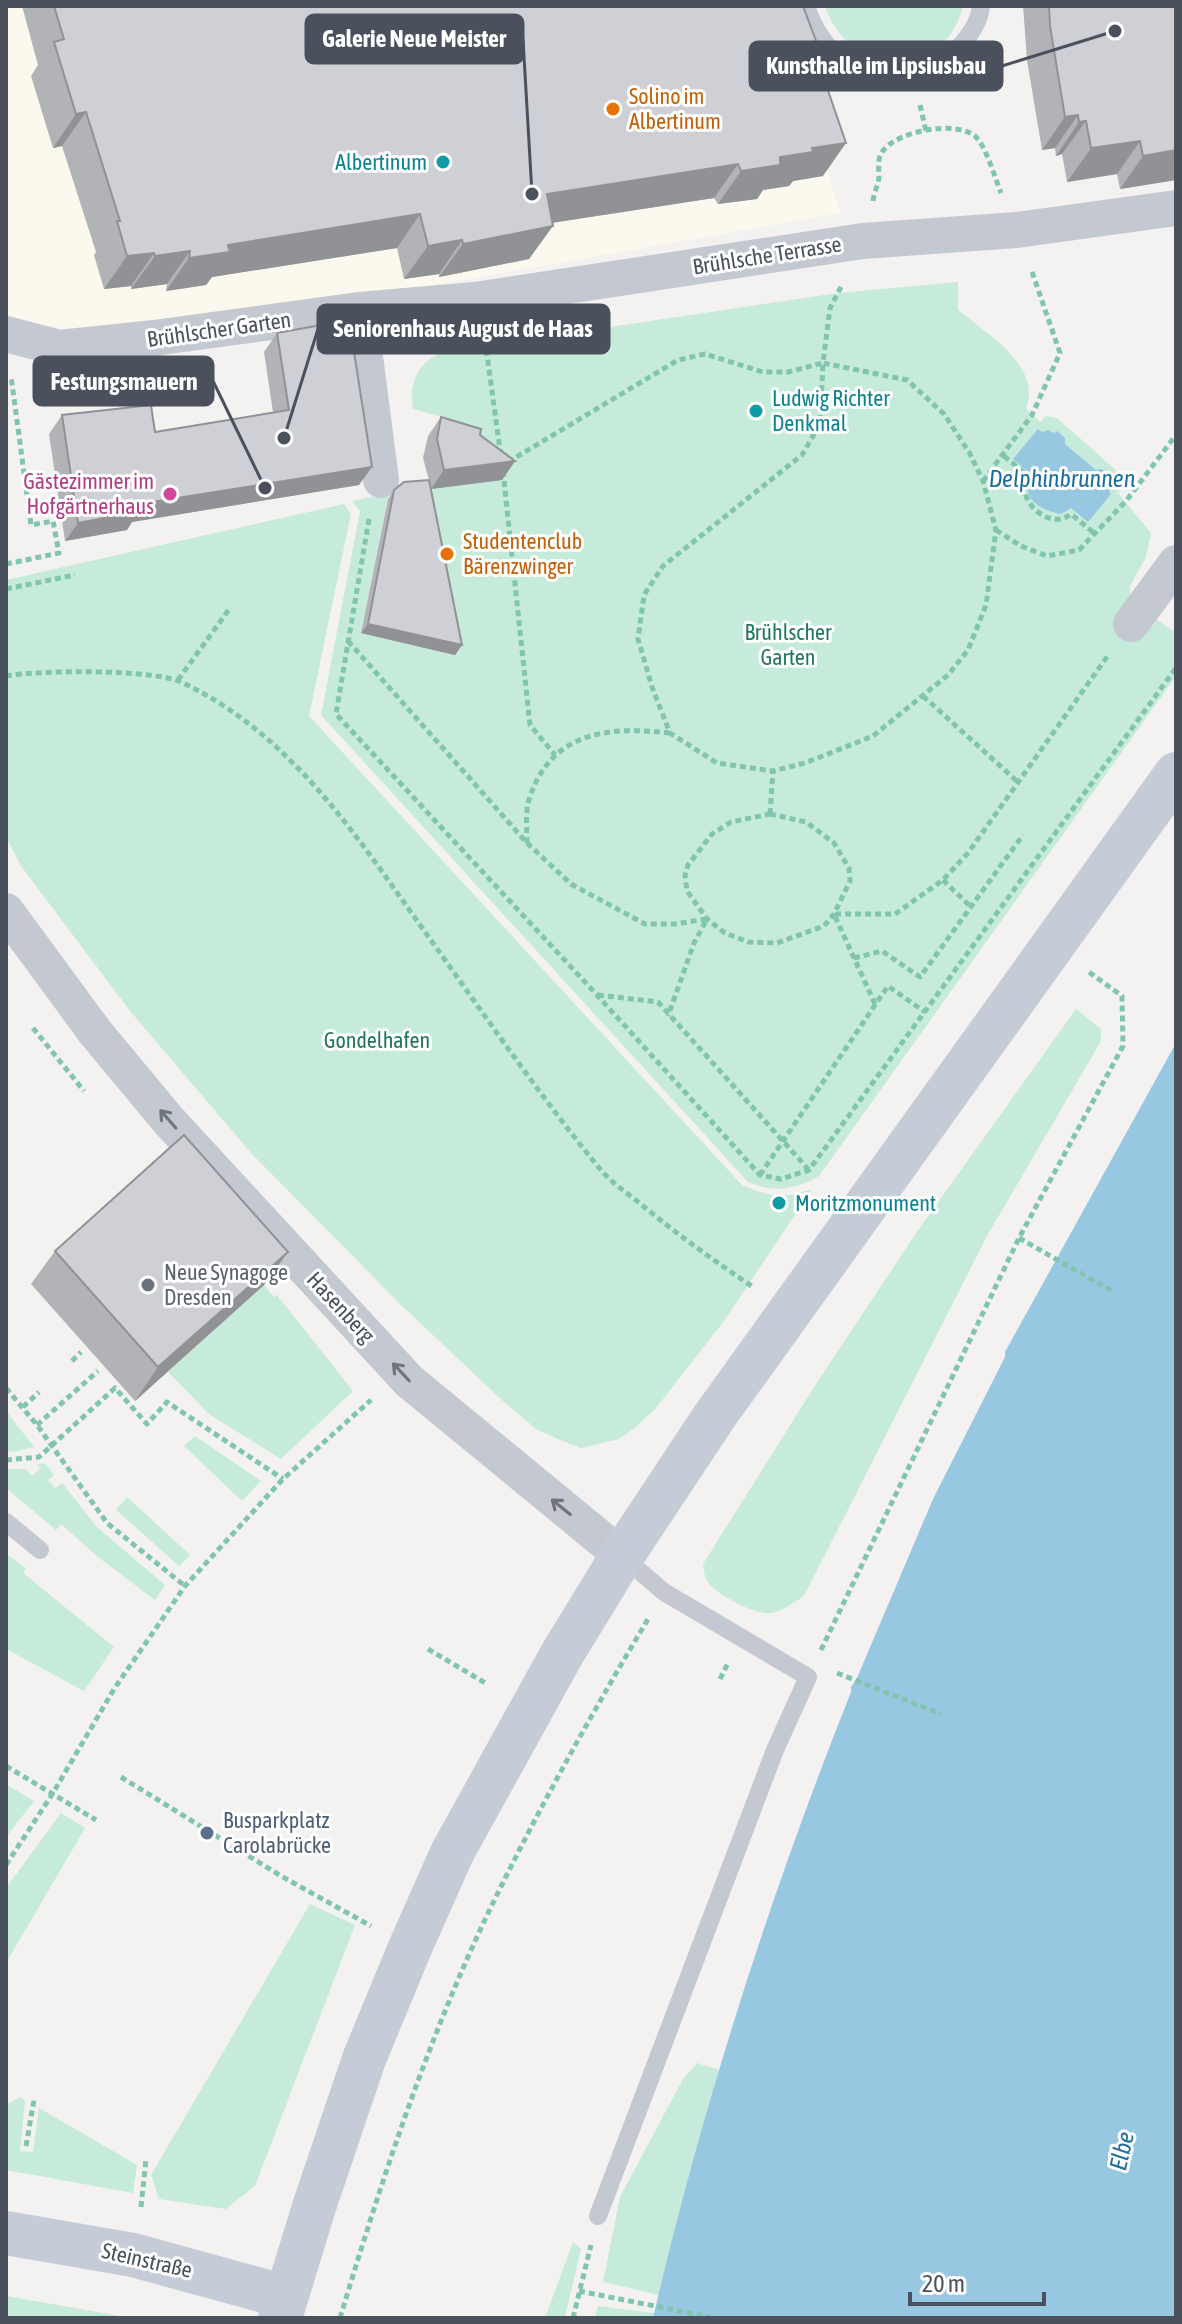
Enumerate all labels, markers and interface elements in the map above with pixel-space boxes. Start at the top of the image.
callout: Galerie Neue Meister [306,15,523,63]
text: Galerie Neue Meister [322,25,507,52]
callout: Kunsthalle im Lipsiusbau [750,42,1002,90]
text: Kunsthalle im Lipsiusbau [766,52,986,79]
place label: Solino im Albertinum [629,83,721,134]
marker: Solino im Albertinum [604,100,622,118]
place label: Albertinum [335,149,427,175]
marker: Albertinum [434,153,452,171]
street label: Brühlsche Terrasse [691,230,843,280]
callout: Seniorenhaus August de Haas [318,305,609,353]
street label: Brühlscher Garten [145,306,293,352]
text: Seniorenhaus August de Haas [333,315,593,342]
callout: Festungsmauern [34,357,213,405]
text: Festungsmauern [50,368,198,395]
place label: Ludwig Richter Denkmal [772,385,890,436]
marker: Ludwig Richter Denkmal [747,402,765,420]
water label: Delphinbrunnen [989,465,1136,492]
place label: Gästezimmer im Hofgärtnerhaus [23,468,154,519]
marker: Gästezimmer im Hofgärtnerhaus [161,485,179,503]
place label: Studentenclub Bärenzwinger [463,528,582,579]
marker: Studentenclub Bärenzwinger [438,545,456,563]
park label: Brühlscher Garten [744,619,832,670]
park label: Gondelhafen [324,1027,430,1053]
one-way arrow [159,1110,177,1130]
place label: Moritzmonument [795,1190,936,1216]
marker: Moritzmonument [770,1194,788,1212]
place label: Neue Synagoge Dresden [164,1259,288,1310]
street label: Hasenberg [302,1266,381,1348]
marker: Neue Synagoge Dresden [139,1276,157,1294]
one-way arrow [392,1362,411,1382]
one-way arrow [551,1498,572,1516]
place label: Busparkplatz Carolabrücke [223,1807,331,1858]
marker: Busparkplatz Carolabrücke [198,1824,216,1842]
water label: Elbe [1104,2129,1139,2173]
street label: Steinstraße [99,2237,195,2283]
scale bar [910,2256,1044,2306]
text: 20 m [922,2270,965,2297]

